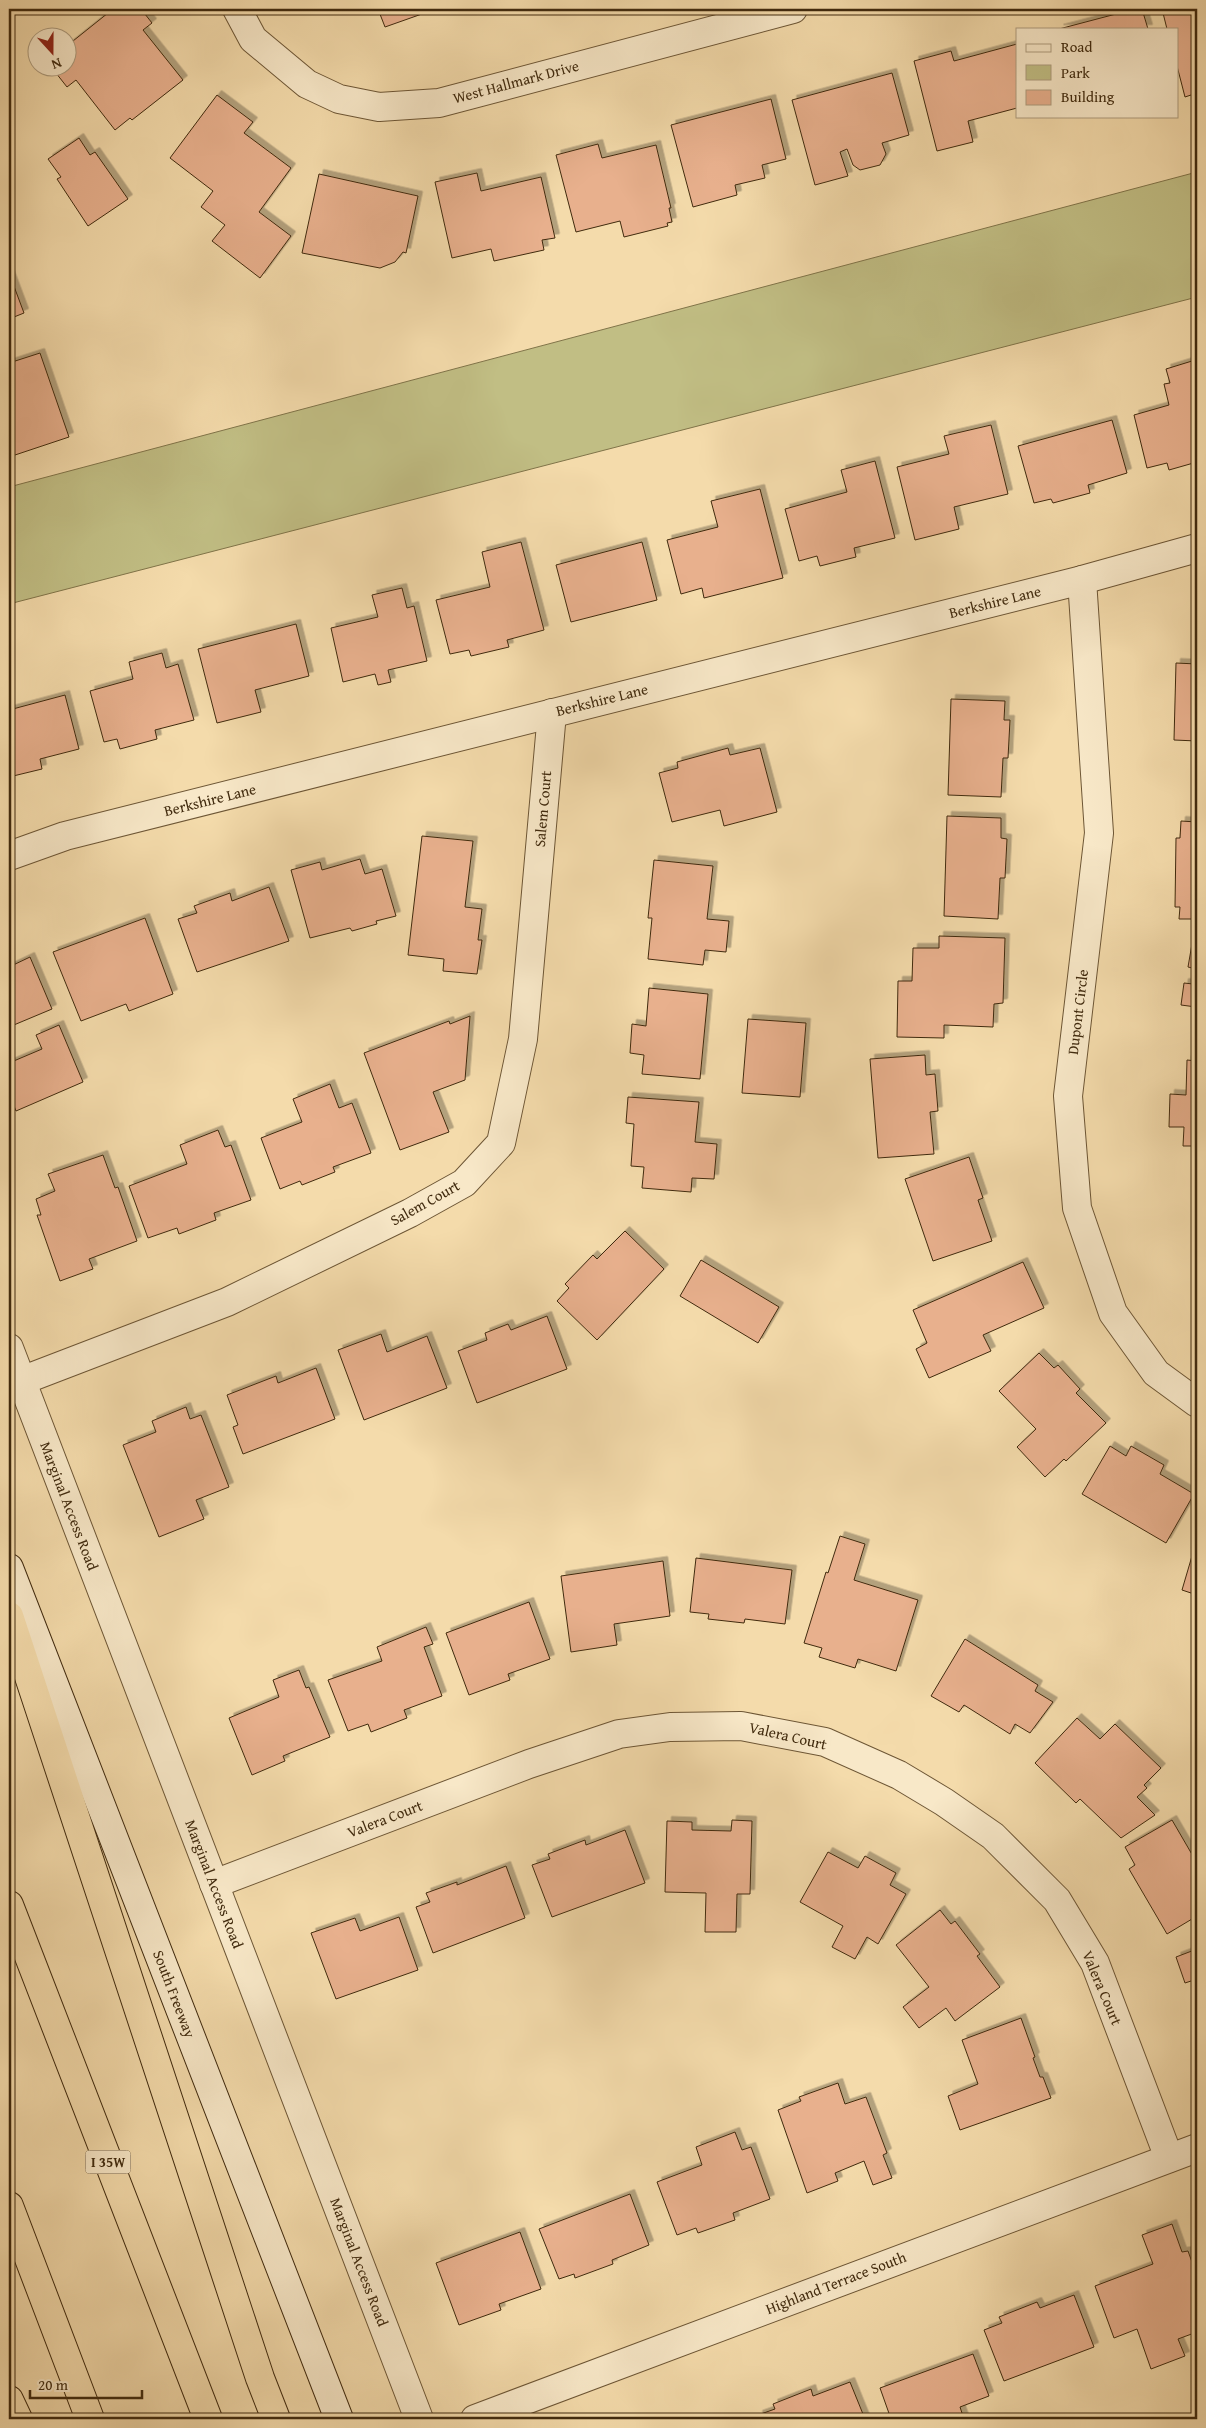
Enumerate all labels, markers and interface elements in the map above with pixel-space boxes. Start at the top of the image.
north arrow [28,28,78,78]
legend [1016,28,1178,118]
text: Road [1061,36,1092,57]
text: N [48,53,65,75]
street label: West Hallmark Drive [451,55,581,108]
text: Park [1061,62,1090,83]
text: Building [1061,86,1115,107]
street label: Berkshire Lane [947,580,1043,623]
street label: Berkshire Lane [554,678,650,721]
street label: Salem Court [529,769,556,848]
street label: Berkshire Lane [162,778,258,821]
street label: Dupont Circle [1062,968,1093,1056]
street label: Salem Court [386,1174,464,1230]
street label: Marginal Access Road [35,1438,104,1573]
street label: Valera Court [747,1716,830,1755]
street label: Valera Court [344,1794,426,1843]
street label: Marginal Access Road [180,1816,249,1951]
street label: South Freeway [148,1947,201,2041]
street label: Valera Court [1077,1947,1128,2029]
road number: I 35W [86,2150,130,2174]
street label: Marginal Access Road [325,2194,394,2329]
street label: Highland Terrace South [762,2246,910,2319]
scale bar [30,2368,142,2400]
text: 20 m [38,2374,69,2395]

